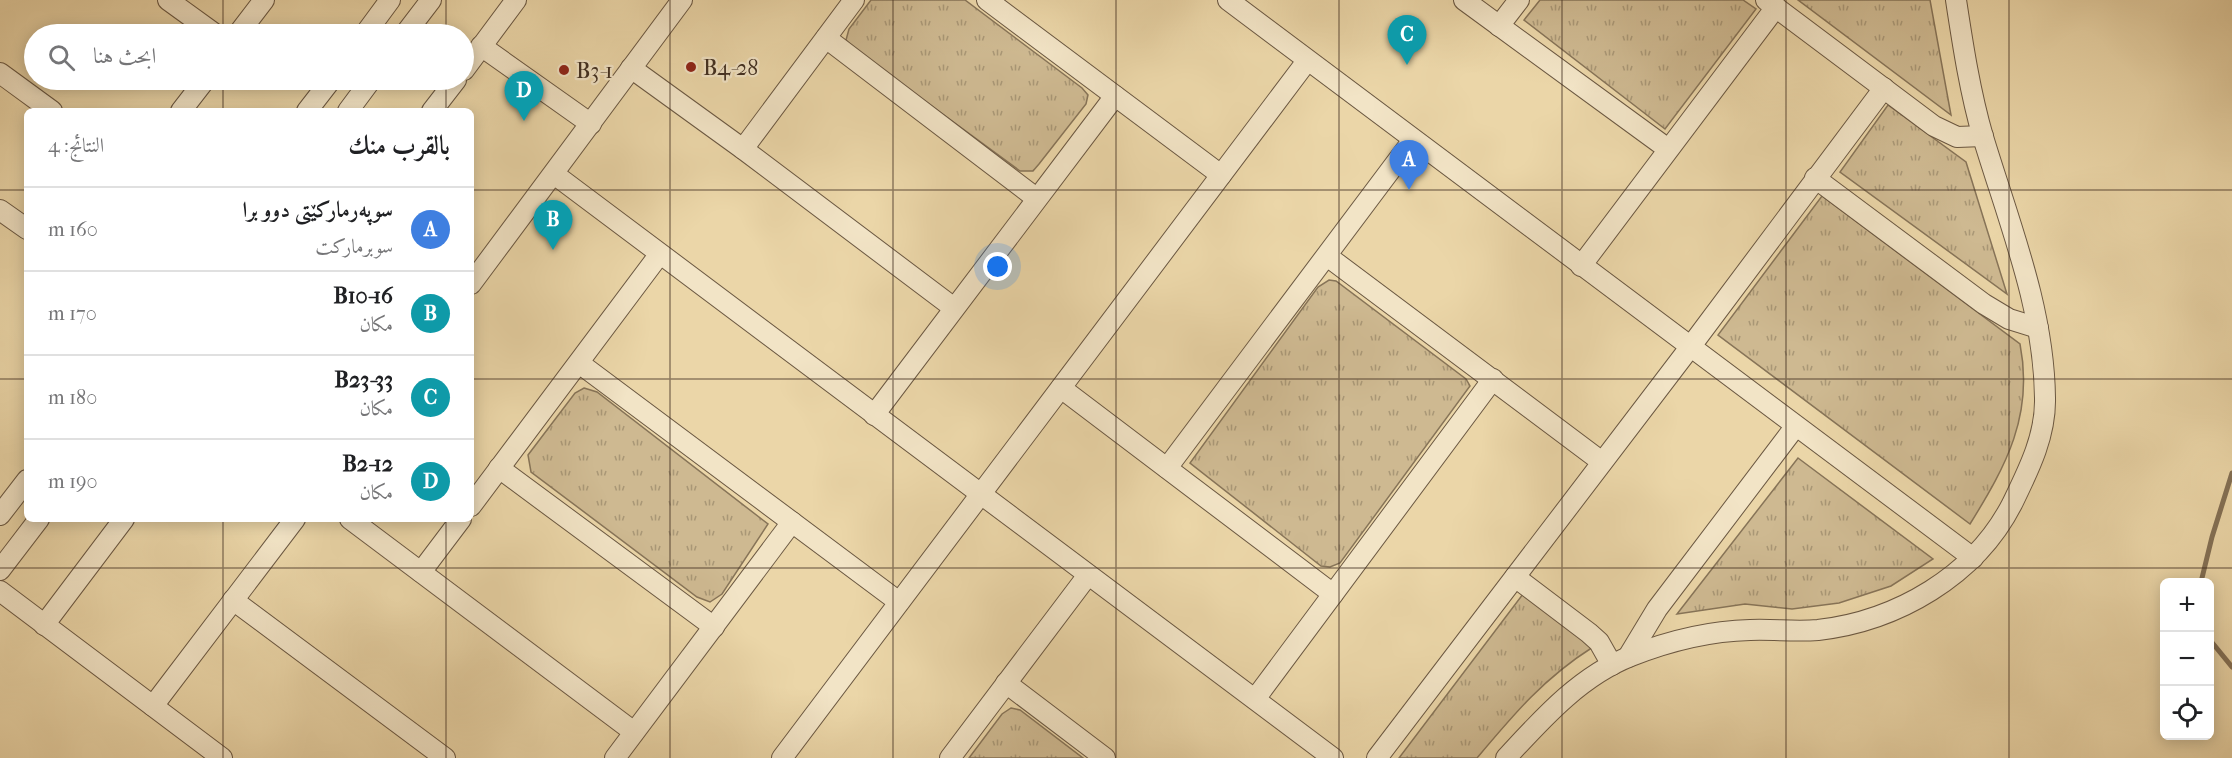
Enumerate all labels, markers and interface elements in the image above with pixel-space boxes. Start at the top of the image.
pin: C [1388,16,1426,65]
search box [24,24,474,90]
icon: search [45,41,78,74]
text: ابحث هنا [93,43,156,69]
place label: B4-28 [703,55,758,81]
place label: B3-1 [576,58,613,84]
marker: B4-28 [684,60,698,74]
marker: B3-1 [557,63,571,77]
pin: D [504,72,544,121]
text: بالقرب منك [348,130,450,161]
text: النتائج: 4 [48,134,104,157]
pin: A [1390,140,1428,190]
text: سوپەرمارکێتی دوو برا [242,197,393,223]
pin: B [534,200,572,250]
text: 160 m [48,218,98,241]
text: A [424,218,437,241]
text: سوبرماركت [315,235,393,258]
your location [983,252,1012,281]
text: B10-16 [333,283,393,309]
text: 170 m [48,302,97,325]
text: B [424,302,437,325]
text: مكان [359,313,393,336]
text: B23-33 [335,367,393,393]
text: 180 m [48,386,97,409]
text: C [424,386,437,409]
text: مكان [359,397,393,420]
text: B2-12 [343,451,393,477]
text: 190 m [48,470,98,493]
text: D [423,470,438,493]
text: مكان [359,481,393,504]
map controls [2160,578,2214,740]
button: + [2160,578,2214,632]
button: − [2160,632,2214,686]
button: locate [2160,686,2214,740]

